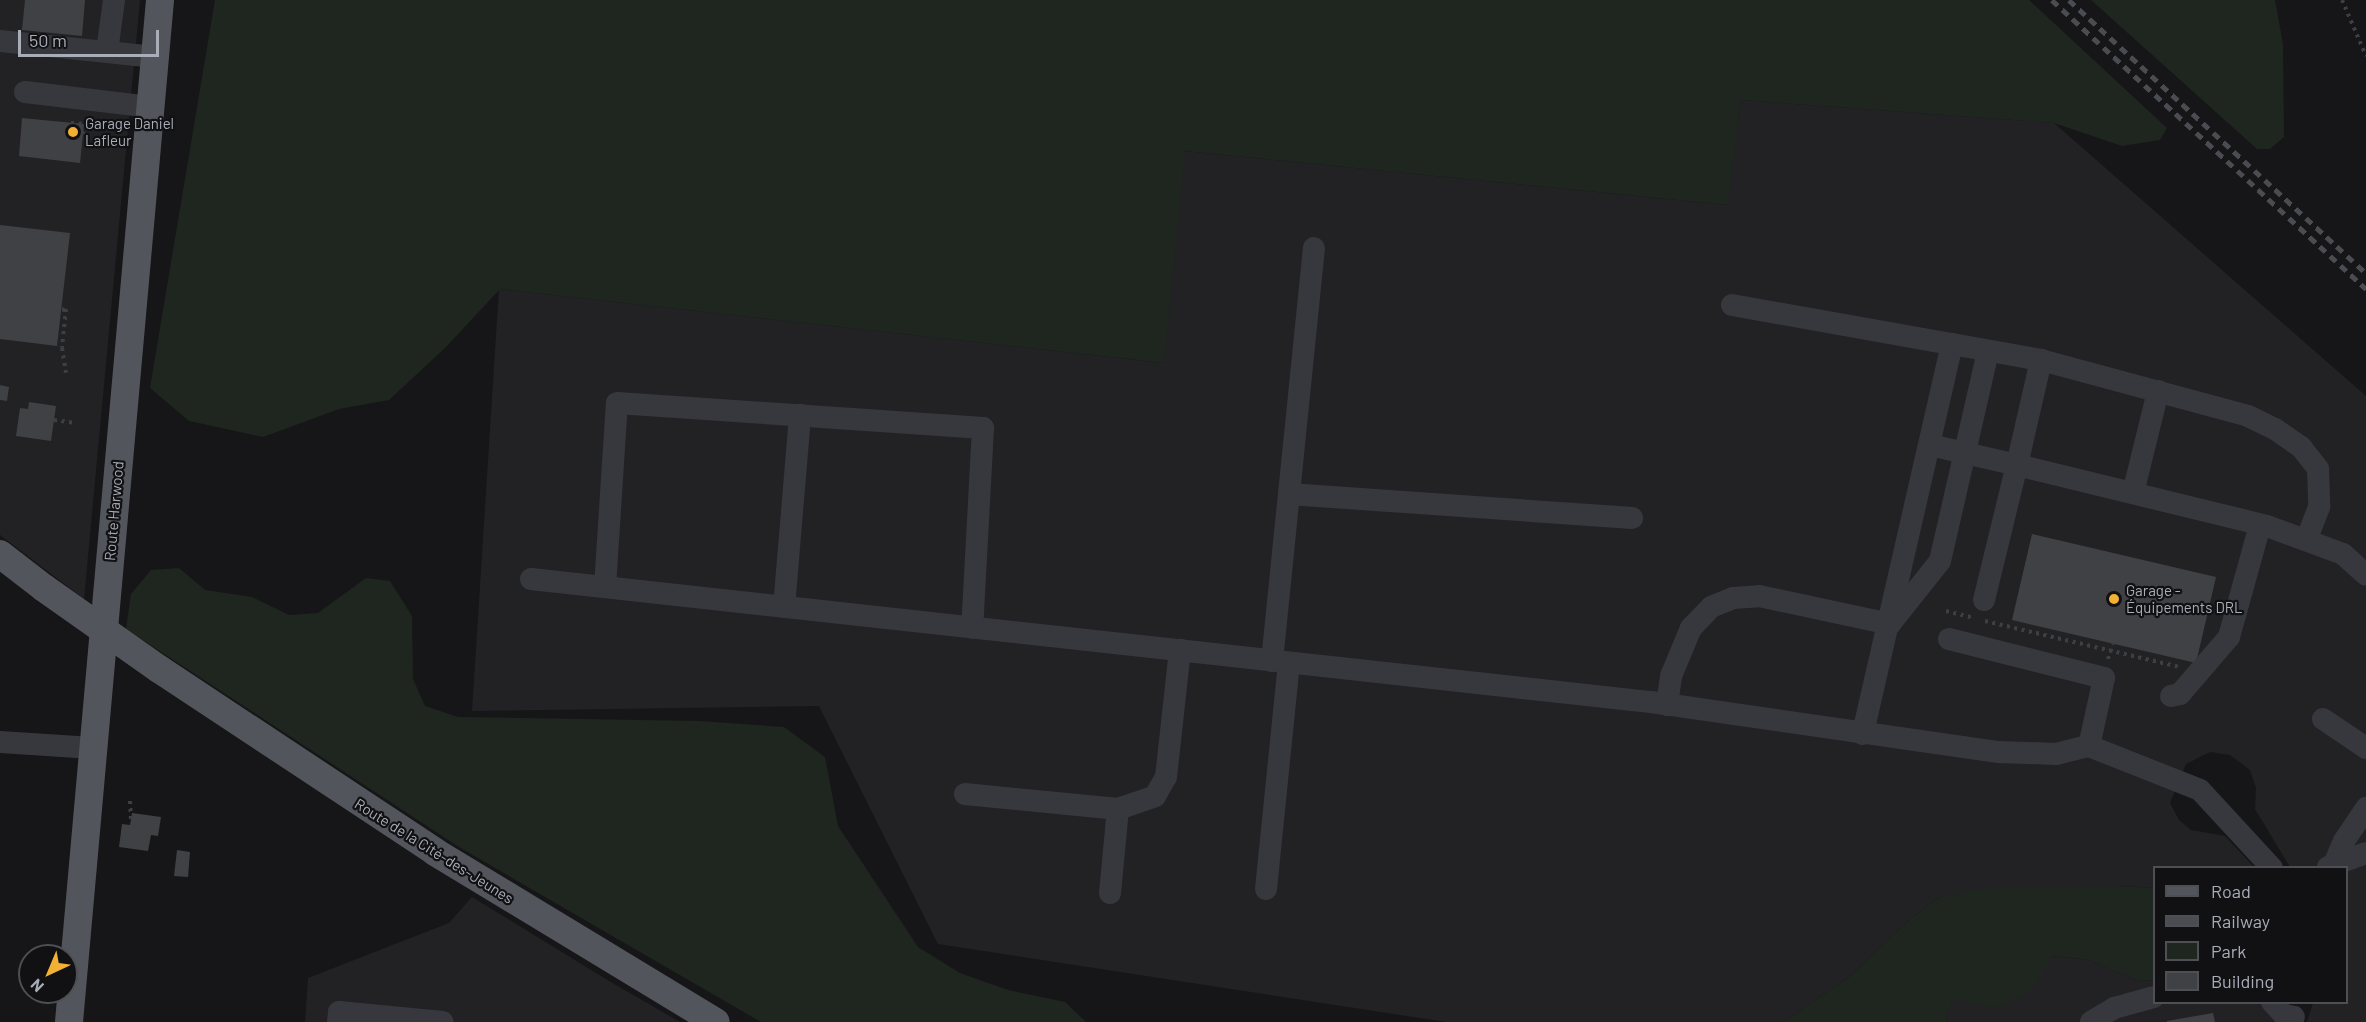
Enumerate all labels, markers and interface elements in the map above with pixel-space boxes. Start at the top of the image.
scale bar [21,18,162,56]
text: 50 m [29,29,67,51]
place label: Garage Daniel Lafleur [85,114,174,149]
marker: Garage Daniel Lafleur [66,125,80,139]
street label: Route Harwood [101,460,127,562]
place label: Garage - Équipements DRL [2126,581,2242,616]
marker: Garage - Équipements DRL [2107,592,2121,606]
street label: Route de la Cité-des-Jeunes [351,795,517,907]
legend [2153,866,2348,1004]
text: Road [2211,880,2251,902]
text: Railway [2211,910,2270,932]
text: Park [2211,940,2246,962]
north arrow [18,944,78,1004]
text: Building [2211,970,2274,992]
text: N [26,975,47,996]

